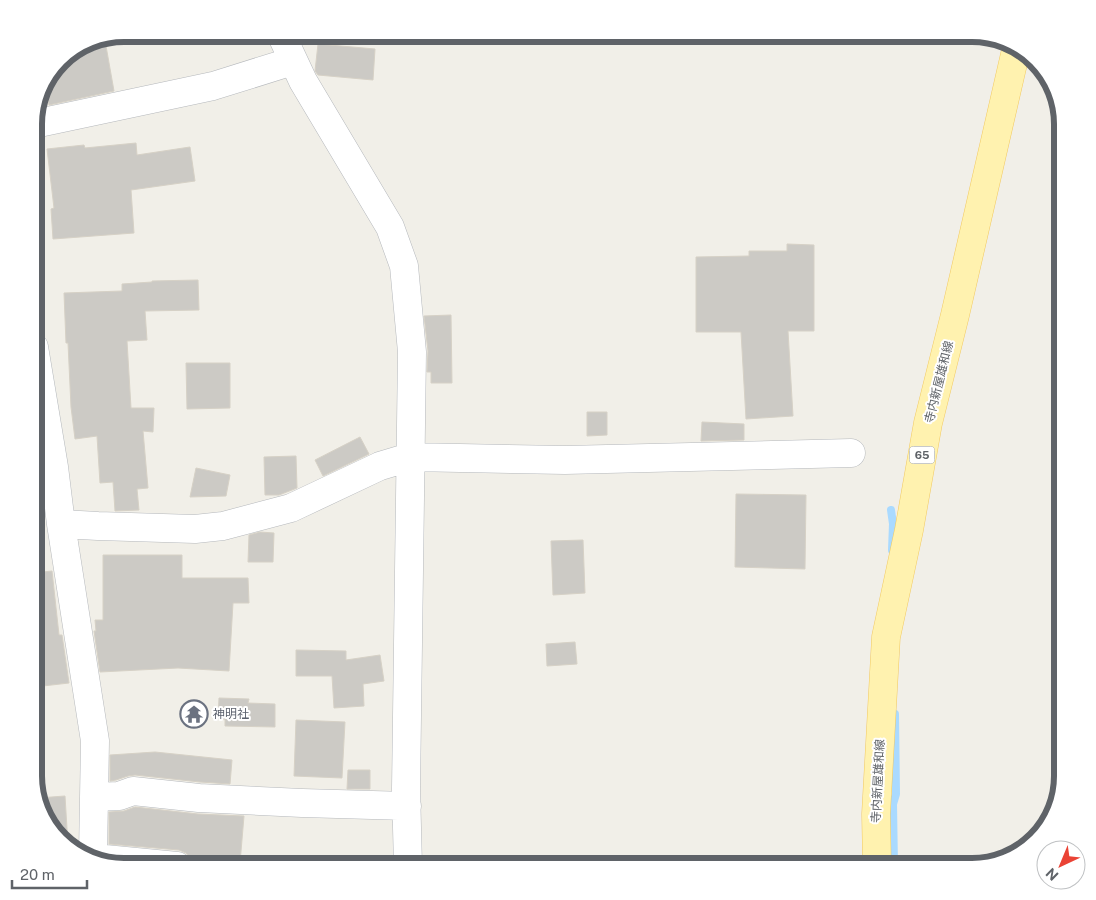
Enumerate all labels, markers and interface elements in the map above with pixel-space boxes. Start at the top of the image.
street label: 寺内新屋雄和線 [922,340,956,424]
road number: 65 [910,446,934,464]
temple icon: 神明社 [179,699,209,729]
place label: 神明社 [213,707,249,721]
street label: 寺内新屋雄和線 [869,739,887,823]
north arrow [1036,840,1086,890]
scale bar [12,858,88,890]
text: N [1042,865,1061,884]
text: 20 m [20,866,55,883]

